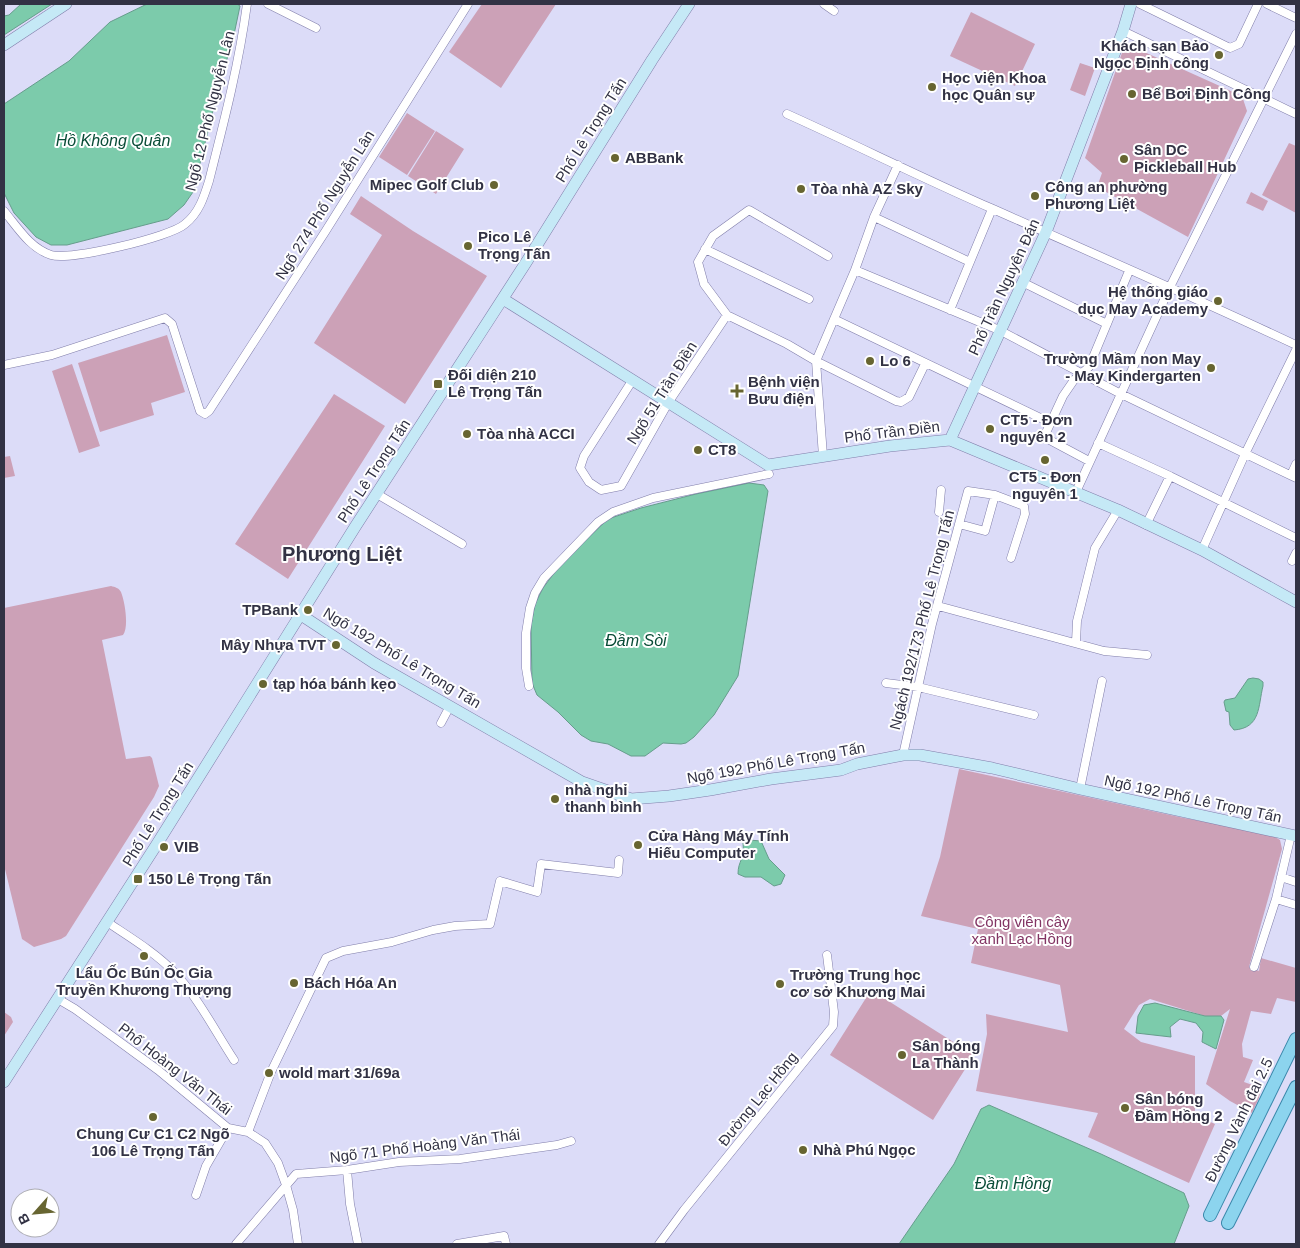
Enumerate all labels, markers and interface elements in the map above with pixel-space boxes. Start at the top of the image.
street label: Ngõ 12 Phố Nguyễn Lân [181,29,238,193]
place label: Khách sạn Bảo Ngọc Định công [1094,37,1209,71]
marker: Khách sạn Bảo Ngọc Định công [1213,49,1225,61]
place label: Học viện Khoa học Quân sự [942,69,1047,103]
street label: Phố Lê Trọng Tấn [552,74,630,185]
marker: Học viện Khoa học Quân sự [926,81,938,93]
place label: Bể Bơi Định Công [1142,85,1271,102]
marker: Bể Bơi Định Công [1126,88,1138,100]
street label: Ngõ 274 Phố Nguyễn Lân [272,127,378,282]
water label: Hồ Không Quân [56,132,170,149]
place label: Sân DC Pickleball Hub [1134,141,1237,175]
place label: ABBank [625,149,684,166]
marker: ABBank [609,152,621,164]
marker: Sân DC Pickleball Hub [1118,153,1130,165]
place label: Mipec Golf Club [370,176,484,193]
place label: Công an phường Phương Liệt [1045,178,1167,212]
marker: Mipec Golf Club [488,179,500,191]
place label: Tòa nhà AZ Sky [811,180,924,197]
marker: Tòa nhà AZ Sky [795,183,807,195]
marker: Công an phường Phương Liệt [1029,190,1041,202]
street label: Phố Trần Nguyên Đán [964,216,1043,358]
place label: Pico Lê Trọng Tấn [478,228,551,262]
marker: Pico Lê Trọng Tấn [462,240,474,252]
place label: Hệ thống giáo dục May Academy [1078,283,1209,317]
marker: Hệ thống giáo dục May Academy [1212,295,1224,307]
street label: Ngõ 51 Trần Điền [623,338,700,447]
place label: Trường Mầm non May - May Kindergarten [1044,350,1202,384]
place label: Lo 6 [880,352,911,369]
marker: Lo 6 [864,355,876,367]
marker: Trường Mầm non May - May Kindergarten [1205,362,1217,374]
place label: Đối diện 210 Lê Trọng Tấn [448,366,542,400]
place label: Bệnh viện Bưu điện [748,373,820,407]
marker: Đối diện 210 Lê Trọng Tấn [432,378,444,390]
marker: Bệnh viện Bưu điện [730,384,744,398]
place label: CT5 - Đơn nguyên 2 [1000,411,1072,445]
street label: Phố Lê Trọng Tấn [334,416,413,526]
street label: Phố Trần Điền [843,417,941,446]
marker: CT5 - Đơn nguyên 2 [984,423,996,435]
place label: Tòa nhà ACCI [477,425,575,442]
marker: Tòa nhà ACCI [461,428,473,440]
place label: CT8 [708,441,736,458]
marker: CT8 [692,444,704,456]
marker: CT5 - Đơn nguyên 1 [1039,454,1051,466]
place label: CT5 - Đơn nguyên 1 [1009,468,1081,502]
street label: Ngách 192/173 Phố Lê Trọng Tấn [886,508,957,731]
district label: Phương Liệt [282,543,402,565]
place label: TPBank [242,601,299,618]
marker: TPBank [302,604,314,616]
street label: Ngõ 192 Phố Lê Trọng Tấn [320,604,484,711]
water label: Đầm Sòi [605,632,667,649]
place label: Mây Nhựa TVT [221,636,326,653]
marker: Mây Nhựa TVT [330,639,342,651]
place label: tạp hóa bánh kẹo [273,675,396,692]
marker: tạp hóa bánh kẹo [257,678,269,690]
street label: Ngõ 192 Phố Lê Trọng Tấn [685,738,866,787]
street label: Phố Lê Trọng Tấn [119,758,197,869]
street label: Ngõ 192 Phố Lê Trọng Tấn [1103,771,1283,826]
place label: nhà nghỉ thanh bình [565,781,642,815]
marker: nhà nghỉ thanh bình [549,793,561,805]
place label: Cửa Hàng Máy Tính Hiếu Computer [648,827,789,861]
place label: VIB [174,838,199,855]
marker: Cửa Hàng Máy Tính Hiếu Computer [632,839,644,851]
marker: VIB [158,841,170,853]
place label: 150 Lê Trọng Tấn [148,870,271,887]
marker: 150 Lê Trọng Tấn [132,873,144,885]
park label: Công viên cây xanh Lạc Hồng [972,913,1072,947]
marker: Lẩu Ốc Bún Ốc Gia Truyền Khương Thượng [138,950,150,962]
place label: Lẩu Ốc Bún Ốc Gia Truyền Khương Thượng [56,964,232,998]
place label: Trường Trung học cơ sở Khương Mai [790,966,925,1000]
place label: Bách Hóa An [304,974,397,991]
marker: Bách Hóa An [288,977,300,989]
marker: Trường Trung học cơ sở Khương Mai [774,978,786,990]
street label: Phố Hoàng Văn Thái [115,1019,235,1118]
place label: Sân bóng La Thành [912,1037,980,1071]
street label: Đường Lạc Hồng [715,1048,801,1149]
marker: Sân bóng La Thành [896,1049,908,1061]
street label: Đường Vành đai 2.5 [1201,1055,1276,1185]
place label: wold mart 31/69a [278,1064,401,1081]
marker: wold mart 31/69a [263,1067,275,1079]
place label: Sân bóng Đầm Hồng 2 [1135,1090,1223,1124]
marker: Sân bóng Đầm Hồng 2 [1119,1102,1131,1114]
marker: Chung Cư C1 C2 Ngõ 106 Lê Trọng Tấn [147,1111,159,1123]
place label: Chung Cư C1 C2 Ngõ 106 Lê Trọng Tấn [76,1125,230,1159]
street label: Ngõ 71 Phố Hoàng Văn Thái [329,1125,521,1166]
place label: Nhà Phú Ngọc [813,1141,916,1158]
marker: Nhà Phú Ngọc [797,1144,809,1156]
water label: Đầm Hồng [975,1175,1051,1192]
north arrow [10,1188,60,1238]
text: B [14,1211,33,1227]

